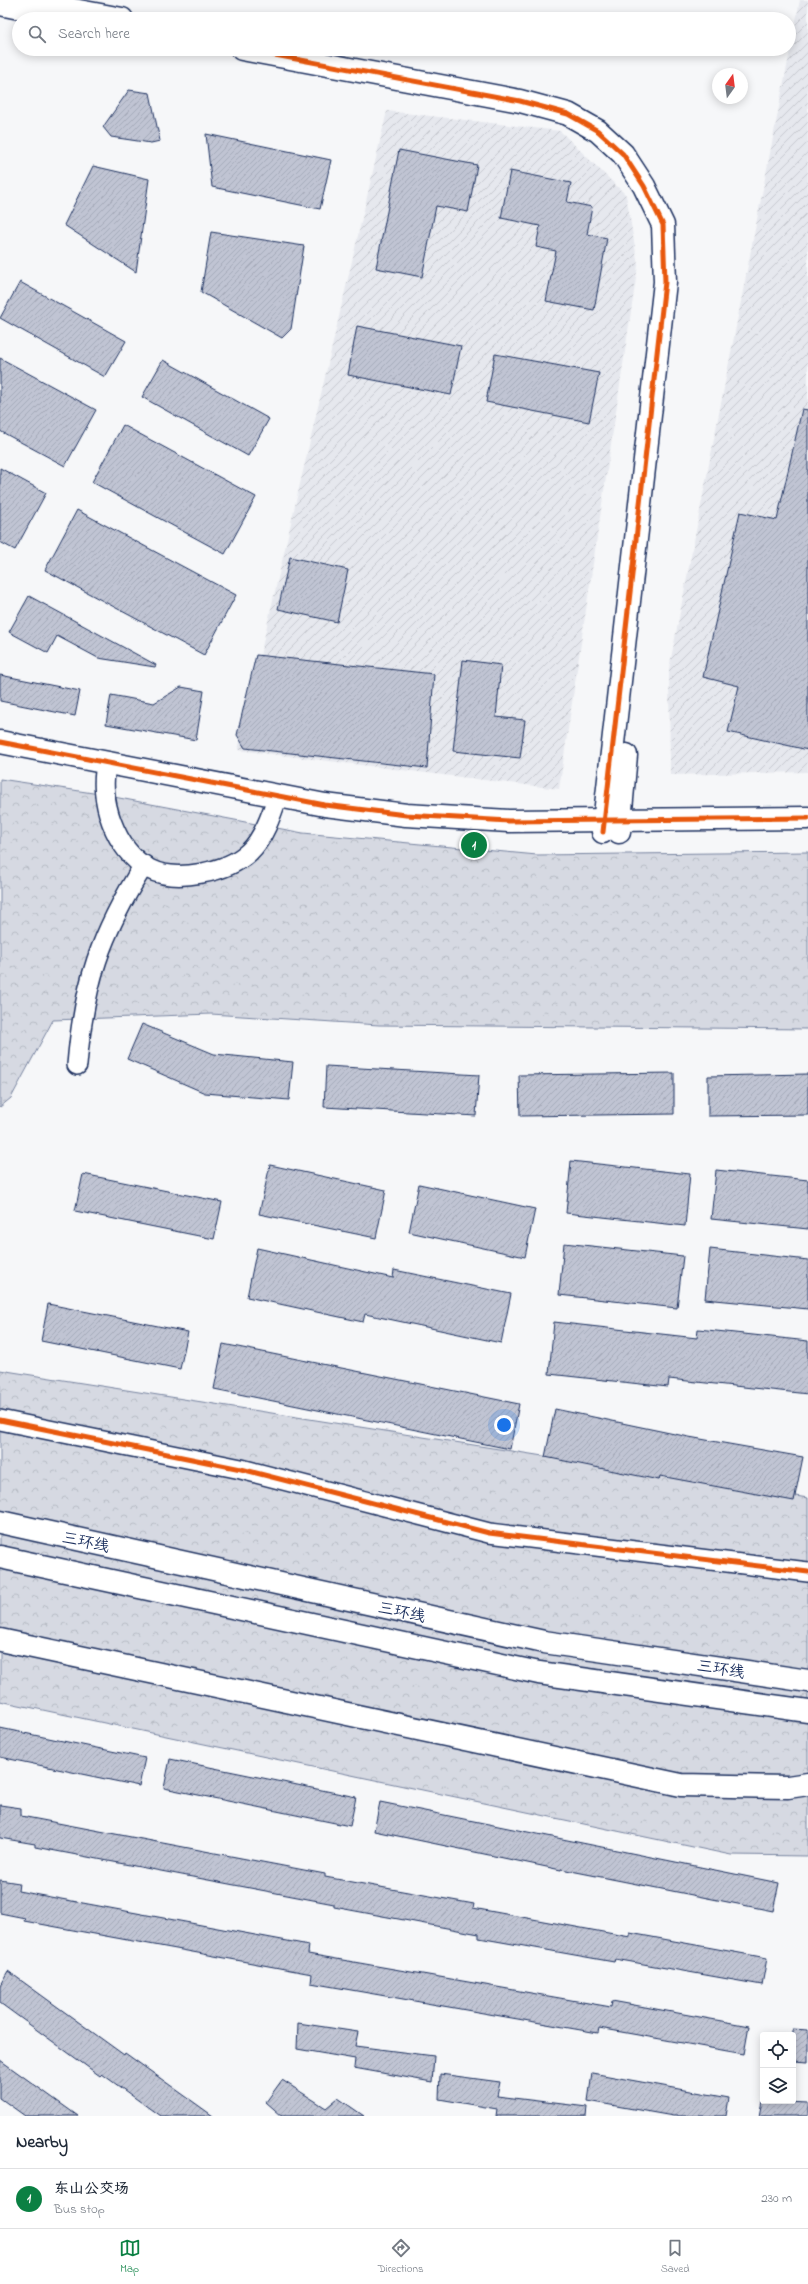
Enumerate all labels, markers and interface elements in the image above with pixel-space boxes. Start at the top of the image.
search box [12,12,796,56]
icon: search [26,23,48,45]
text: Search here [58,23,130,45]
north arrow [712,68,748,104]
pin: 1 [461,830,487,860]
your location [494,1415,514,1435]
street label: 三环线 [60,1526,112,1560]
street label: 三环线 [376,1596,428,1630]
street label: 三环线 [695,1654,746,1686]
map controls [760,2032,796,2104]
button: locate [760,2032,796,2068]
button: layers [760,2068,796,2104]
text: Nearby [16,2130,68,2155]
text: 东山公交场 [54,2178,129,2200]
text: 1 [27,2189,31,2208]
text: 230 m [761,2189,792,2208]
text: Bus stop [54,2200,105,2219]
tab: Map [119,2237,141,2277]
tab: Directions [378,2237,423,2277]
tab: Saved [661,2237,689,2277]

